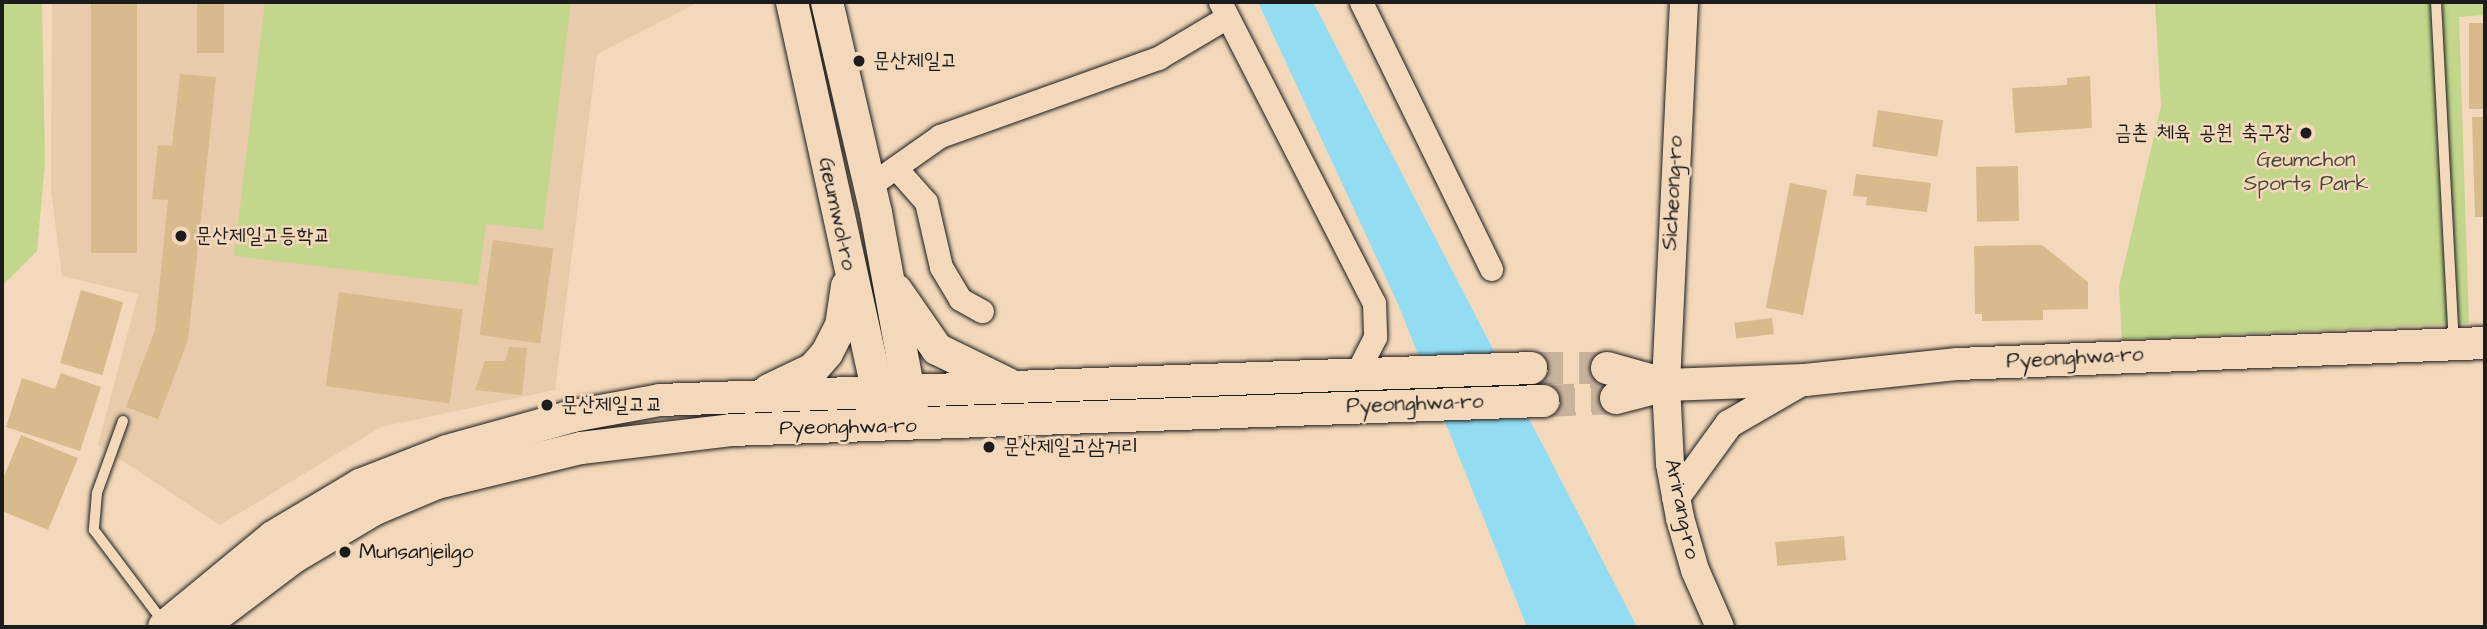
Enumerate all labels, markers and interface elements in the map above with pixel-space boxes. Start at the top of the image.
place label: 문산제일고 [873,48,957,74]
marker: 문산제일고 [851,53,867,69]
place label: 금촌 체육 공원 축구장 [2115,120,2292,146]
marker: 금촌 체육 공원 축구장 [2298,125,2314,141]
street label: Sicheong-ro [1657,135,1689,251]
park label: Geumchon Sports Park [2244,147,2368,197]
street label: Geumwol-ro [813,155,861,273]
place label: 문산제일고등학교 [195,223,330,249]
marker: 문산제일고등학교 [173,228,189,244]
street label: Pyeonghwa-ro [2006,342,2144,374]
street label: Pyeonghwa-ro [1346,389,1484,419]
place label: 문산제일고교 [561,392,662,418]
marker: 문산제일고교 [539,397,555,413]
street label: Pyeonghwa-ro [779,413,917,441]
place label: 문산제일고삼거리 [1003,434,1138,460]
marker: 문산제일고삼거리 [981,439,997,455]
street label: Arirang-ro [1659,457,1705,561]
place label: Munsanjeilgo [359,539,473,565]
marker: Munsanjeilgo [337,544,353,560]

